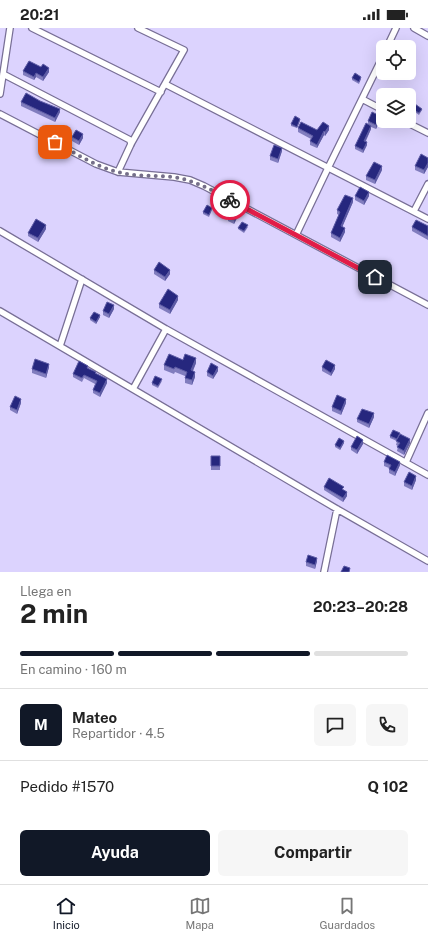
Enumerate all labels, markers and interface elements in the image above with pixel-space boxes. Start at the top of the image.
text: 20:21 [20,6,59,23]
map controls [376,40,416,128]
button: locate [376,40,416,80]
button: layers [376,88,416,128]
pin [38,125,72,159]
icon: bag [44,131,66,153]
courier [210,180,250,220]
icon: bike [219,189,241,211]
pin [358,260,392,294]
icon: home [364,266,386,288]
text: Llega en [20,584,71,599]
text: 2 min [20,598,88,629]
text: 20:23–20:28 [313,598,408,615]
text: En camino · 160 m [20,662,127,677]
button: chat [314,704,356,746]
button: phone [366,704,408,746]
text: Mateo [72,709,117,726]
text: M [34,716,48,733]
text: Repartidor · 4.5 [72,726,165,741]
text: Pedido #1570 [20,778,114,795]
text: Q 102 [367,778,408,795]
button: Ayuda [20,830,210,876]
button: Compartir [218,830,408,876]
tab: Inicio [53,895,80,931]
tab: Mapa [185,895,214,931]
tab: Guardados [319,895,375,931]

